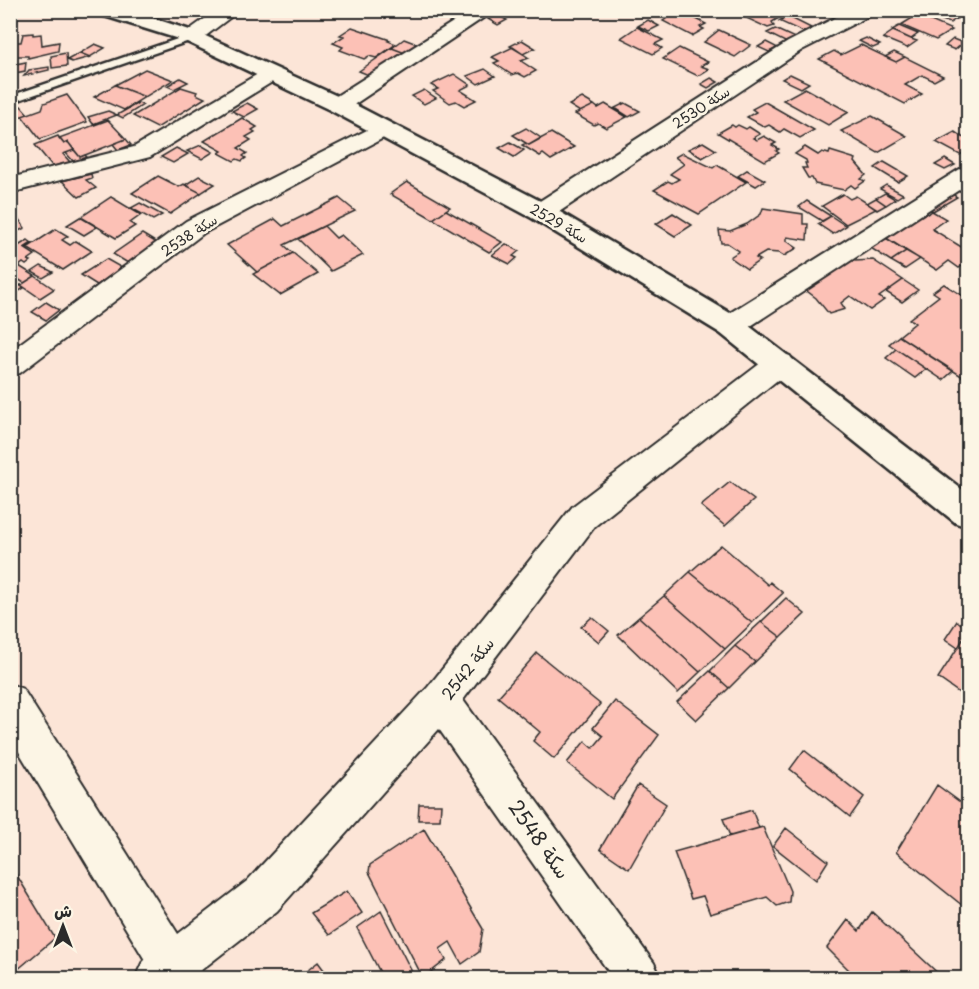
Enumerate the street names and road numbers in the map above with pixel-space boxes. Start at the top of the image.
street label: سكة 2530 [668,81,734,133]
street label: سكة 2529 [526,198,592,248]
street label: سكة 2538 [157,209,221,261]
street label: سكة 2542 [435,632,499,704]
street label: سكة 2548 [502,793,578,885]

